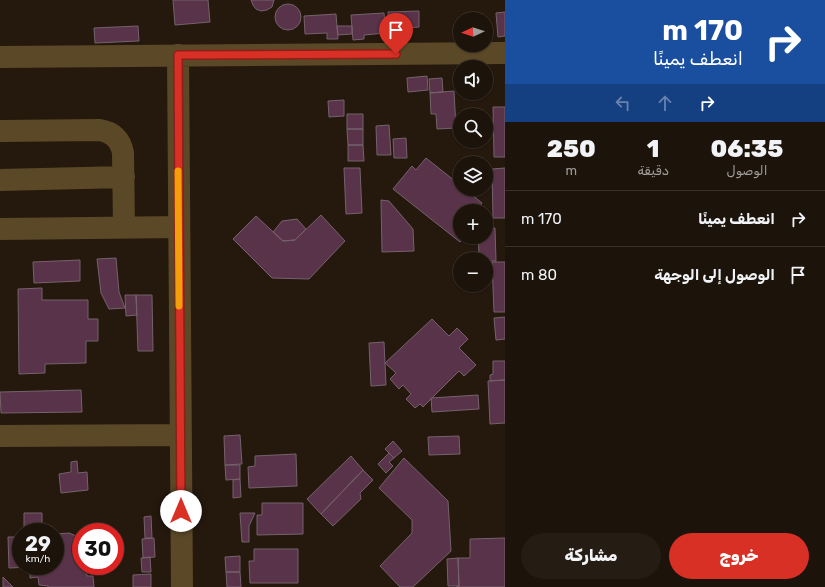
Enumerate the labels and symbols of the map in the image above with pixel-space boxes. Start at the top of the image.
north arrow [453,12,493,52]
pin [379,13,413,54]
position arrow [160,490,202,532]
speed limit sign: 30 [72,523,124,575]

